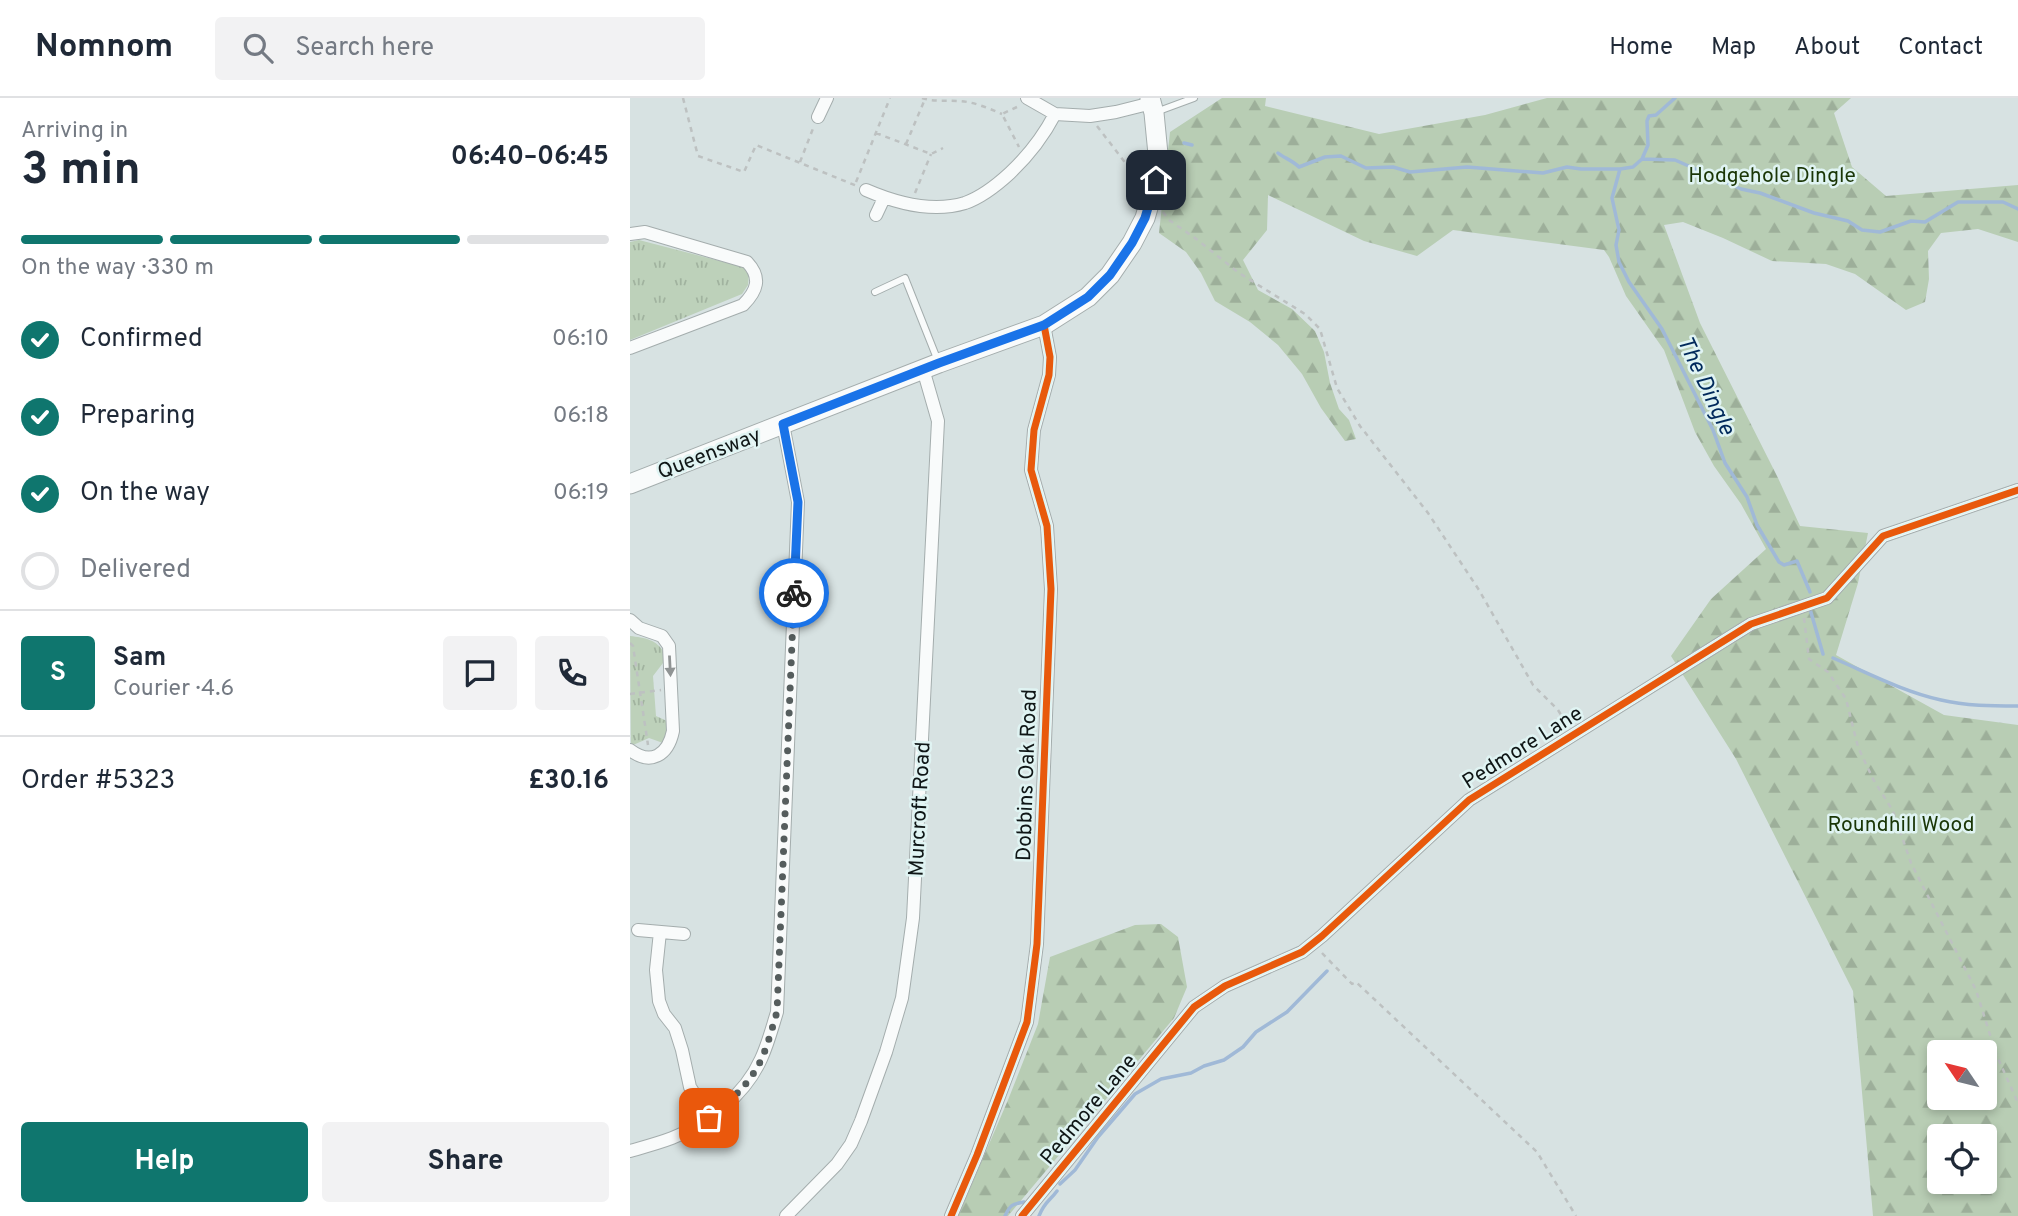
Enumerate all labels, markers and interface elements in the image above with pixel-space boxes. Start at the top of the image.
search box [215,17,705,80]
text: Nomnom [35,27,173,69]
icon: search [239,29,277,67]
text: Search here [295,32,434,65]
text: Home [1609,33,1673,63]
text: Map [1711,33,1756,63]
text: About [1794,33,1860,63]
text: Contact [1898,33,1983,63]
text: Arriving in [21,117,128,146]
text: 06:40–06:45 [451,141,609,174]
text: 3 min [21,142,141,201]
pin [1126,150,1186,210]
icon: home [1137,161,1175,199]
park label: Hodgehole Dingle [1688,163,1856,190]
text: On the way · 330 m [21,254,214,283]
icon: check [21,321,59,359]
text: Confirmed [80,323,203,356]
text: 06:10 [552,325,609,354]
water label: The Dingle [1669,332,1741,441]
icon: check [21,398,59,436]
text: Preparing [80,400,195,433]
text: 06:18 [553,402,609,431]
street label: Queensway [654,422,765,486]
icon: check [21,475,59,513]
text: On the way [80,477,210,510]
text: 06:19 [553,479,609,508]
text: Delivered [80,554,191,587]
courier [759,558,829,628]
icon: bike [775,574,813,612]
button: chat [443,636,517,710]
button: phone [535,636,609,710]
text: Sam [113,642,166,675]
one-way arrow [664,655,675,677]
text: S [50,657,66,690]
text: Courier · 4.6 [113,675,234,704]
street label: Dobbins Oak Road [1011,689,1044,862]
street label: Pedmore Lane [1458,701,1588,796]
street label: Murcroft Road [903,741,938,877]
text: Order #5323 [21,765,175,798]
text: £30.16 [528,765,609,798]
park label: Roundhill Wood [1828,812,1974,839]
north arrow [1927,1040,1997,1110]
map controls [1927,1040,1997,1194]
street label: Pedmore Lane [1035,1049,1143,1171]
pin [679,1088,739,1148]
icon: bag [690,1099,728,1137]
button: Help [21,1122,308,1202]
button: Share [322,1122,609,1202]
button: locate [1927,1124,1997,1194]

